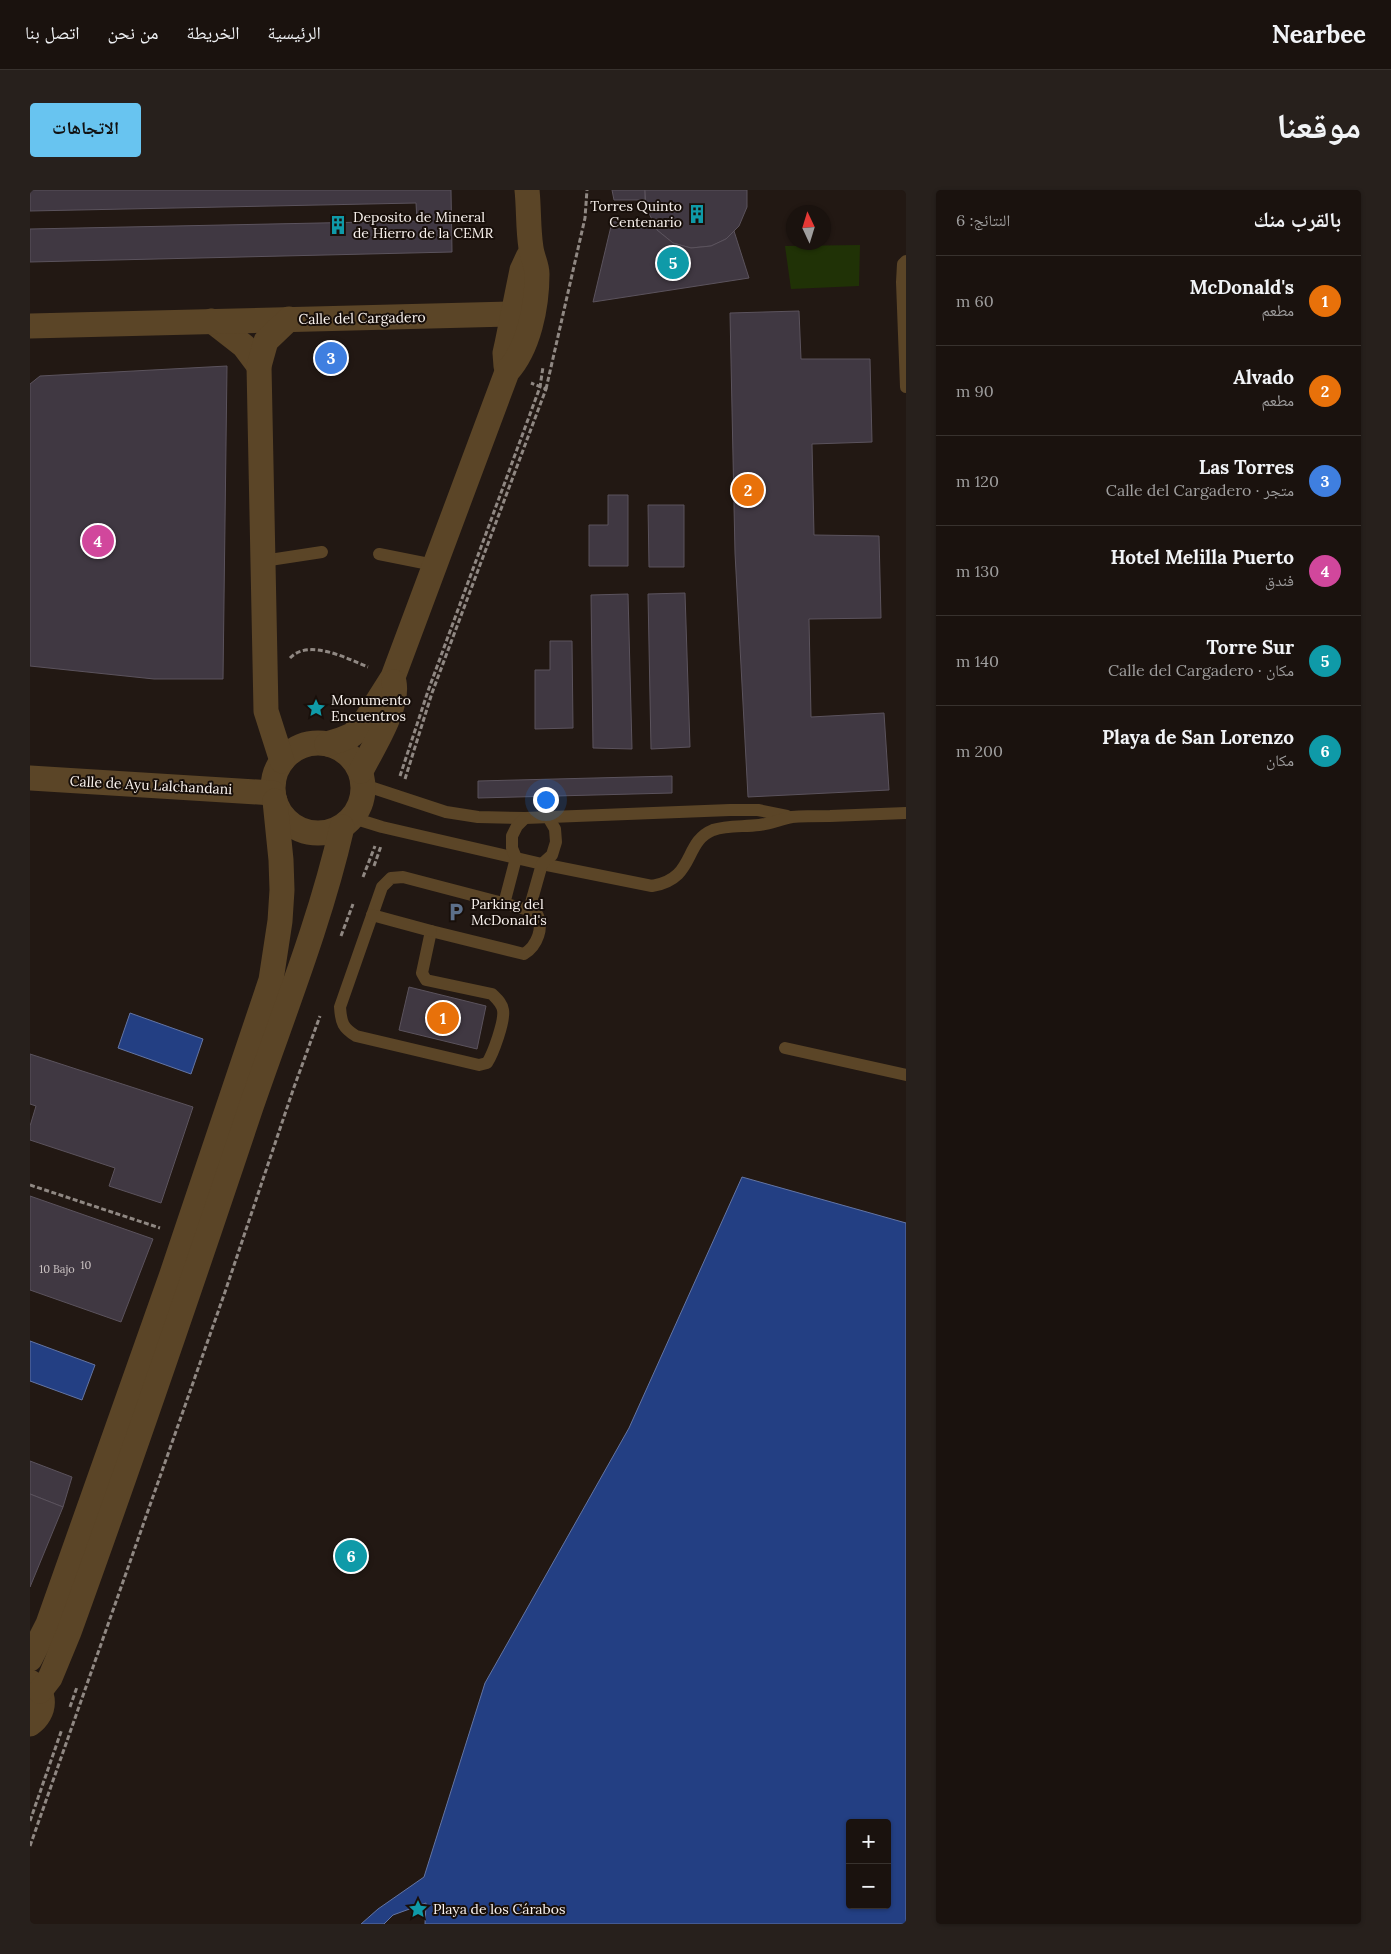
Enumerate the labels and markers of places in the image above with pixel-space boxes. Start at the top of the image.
place label: Torres Quinto Centenario [590,197,682,231]
building icon: Torres Quinto Centenario [686,203,708,225]
place label: Deposito de Mineral de Hierro de la CEMR [353,208,494,242]
building icon: Deposito de Mineral de Hierro de la CEMR [327,214,349,236]
pin: 5 [657,244,689,282]
pin: 3 [315,339,347,377]
pin: 2 [732,471,764,509]
pin: 4 [82,522,114,560]
place label: Monumento Encuentros [331,691,411,725]
place icon: Monumento Encuentros [305,697,327,719]
place label: Parking del McDonald's [471,895,547,929]
parking icon: Parking del McDonald's [445,901,467,923]
pin: 1 [427,999,459,1037]
pin: 6 [335,1537,367,1575]
place icon: Playa de los Cárabos [407,1898,429,1920]
place label: Playa de los Cárabos [433,1900,565,1918]

